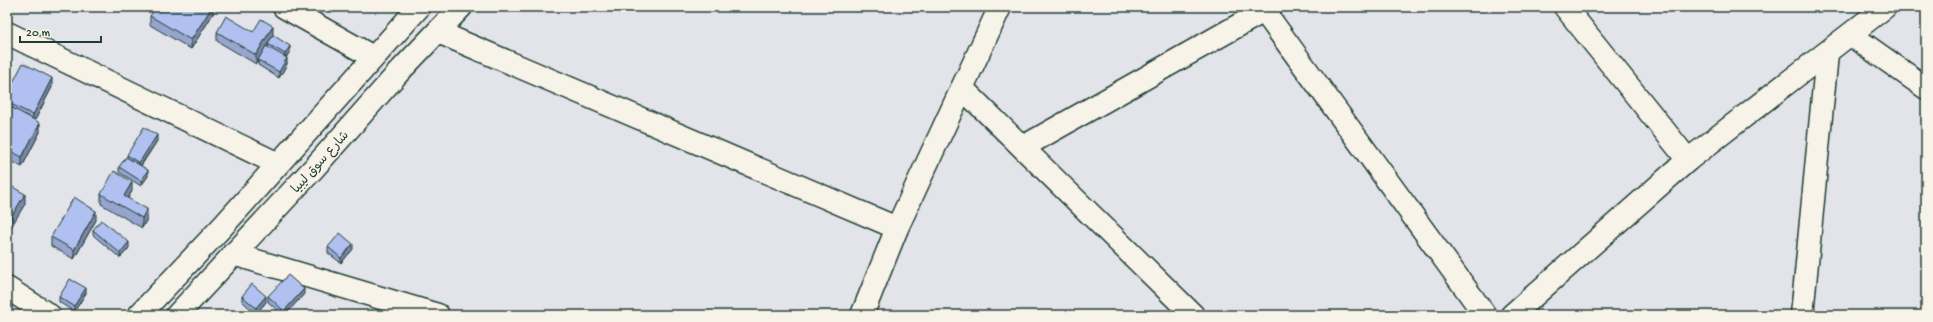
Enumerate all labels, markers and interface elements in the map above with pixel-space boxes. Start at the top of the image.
scale bar [20,18,101,44]
text: 20 m [26,27,51,41]
street label: شارع سوق ليبيا [289,128,353,197]

